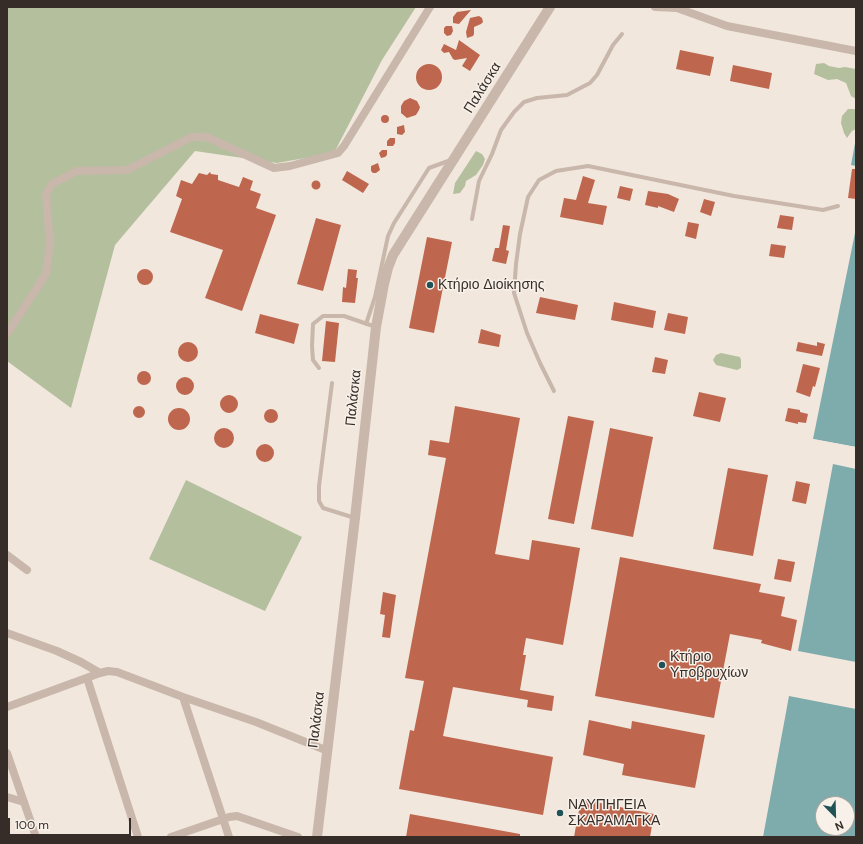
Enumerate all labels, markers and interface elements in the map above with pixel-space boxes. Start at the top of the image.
street label: Παλάσκα [461,60,505,116]
place label: Κτήριο Διοίκησης [438,277,545,293]
marker: Κτήριο Διοίκησης [425,280,435,290]
street label: Παλάσκα [343,369,365,427]
place label: Κτήριο Υποβρυχίων [670,649,748,682]
marker: Κτήριο Υποβρυχίων [657,660,667,670]
street label: Παλάσκα [305,691,329,749]
north arrow [815,796,855,836]
place label: ΝΑΥΠΗΓΕΙΑ ΣΚΑΡΑΜΑΓΚΑ [568,797,660,830]
marker: ΝΑΥΠΗΓΕΙΑ ΣΚΑΡΑΜΑΓΚΑ [555,808,565,818]
scale bar [10,810,133,836]
text: 100 m [15,817,49,833]
text: N [833,818,846,834]

